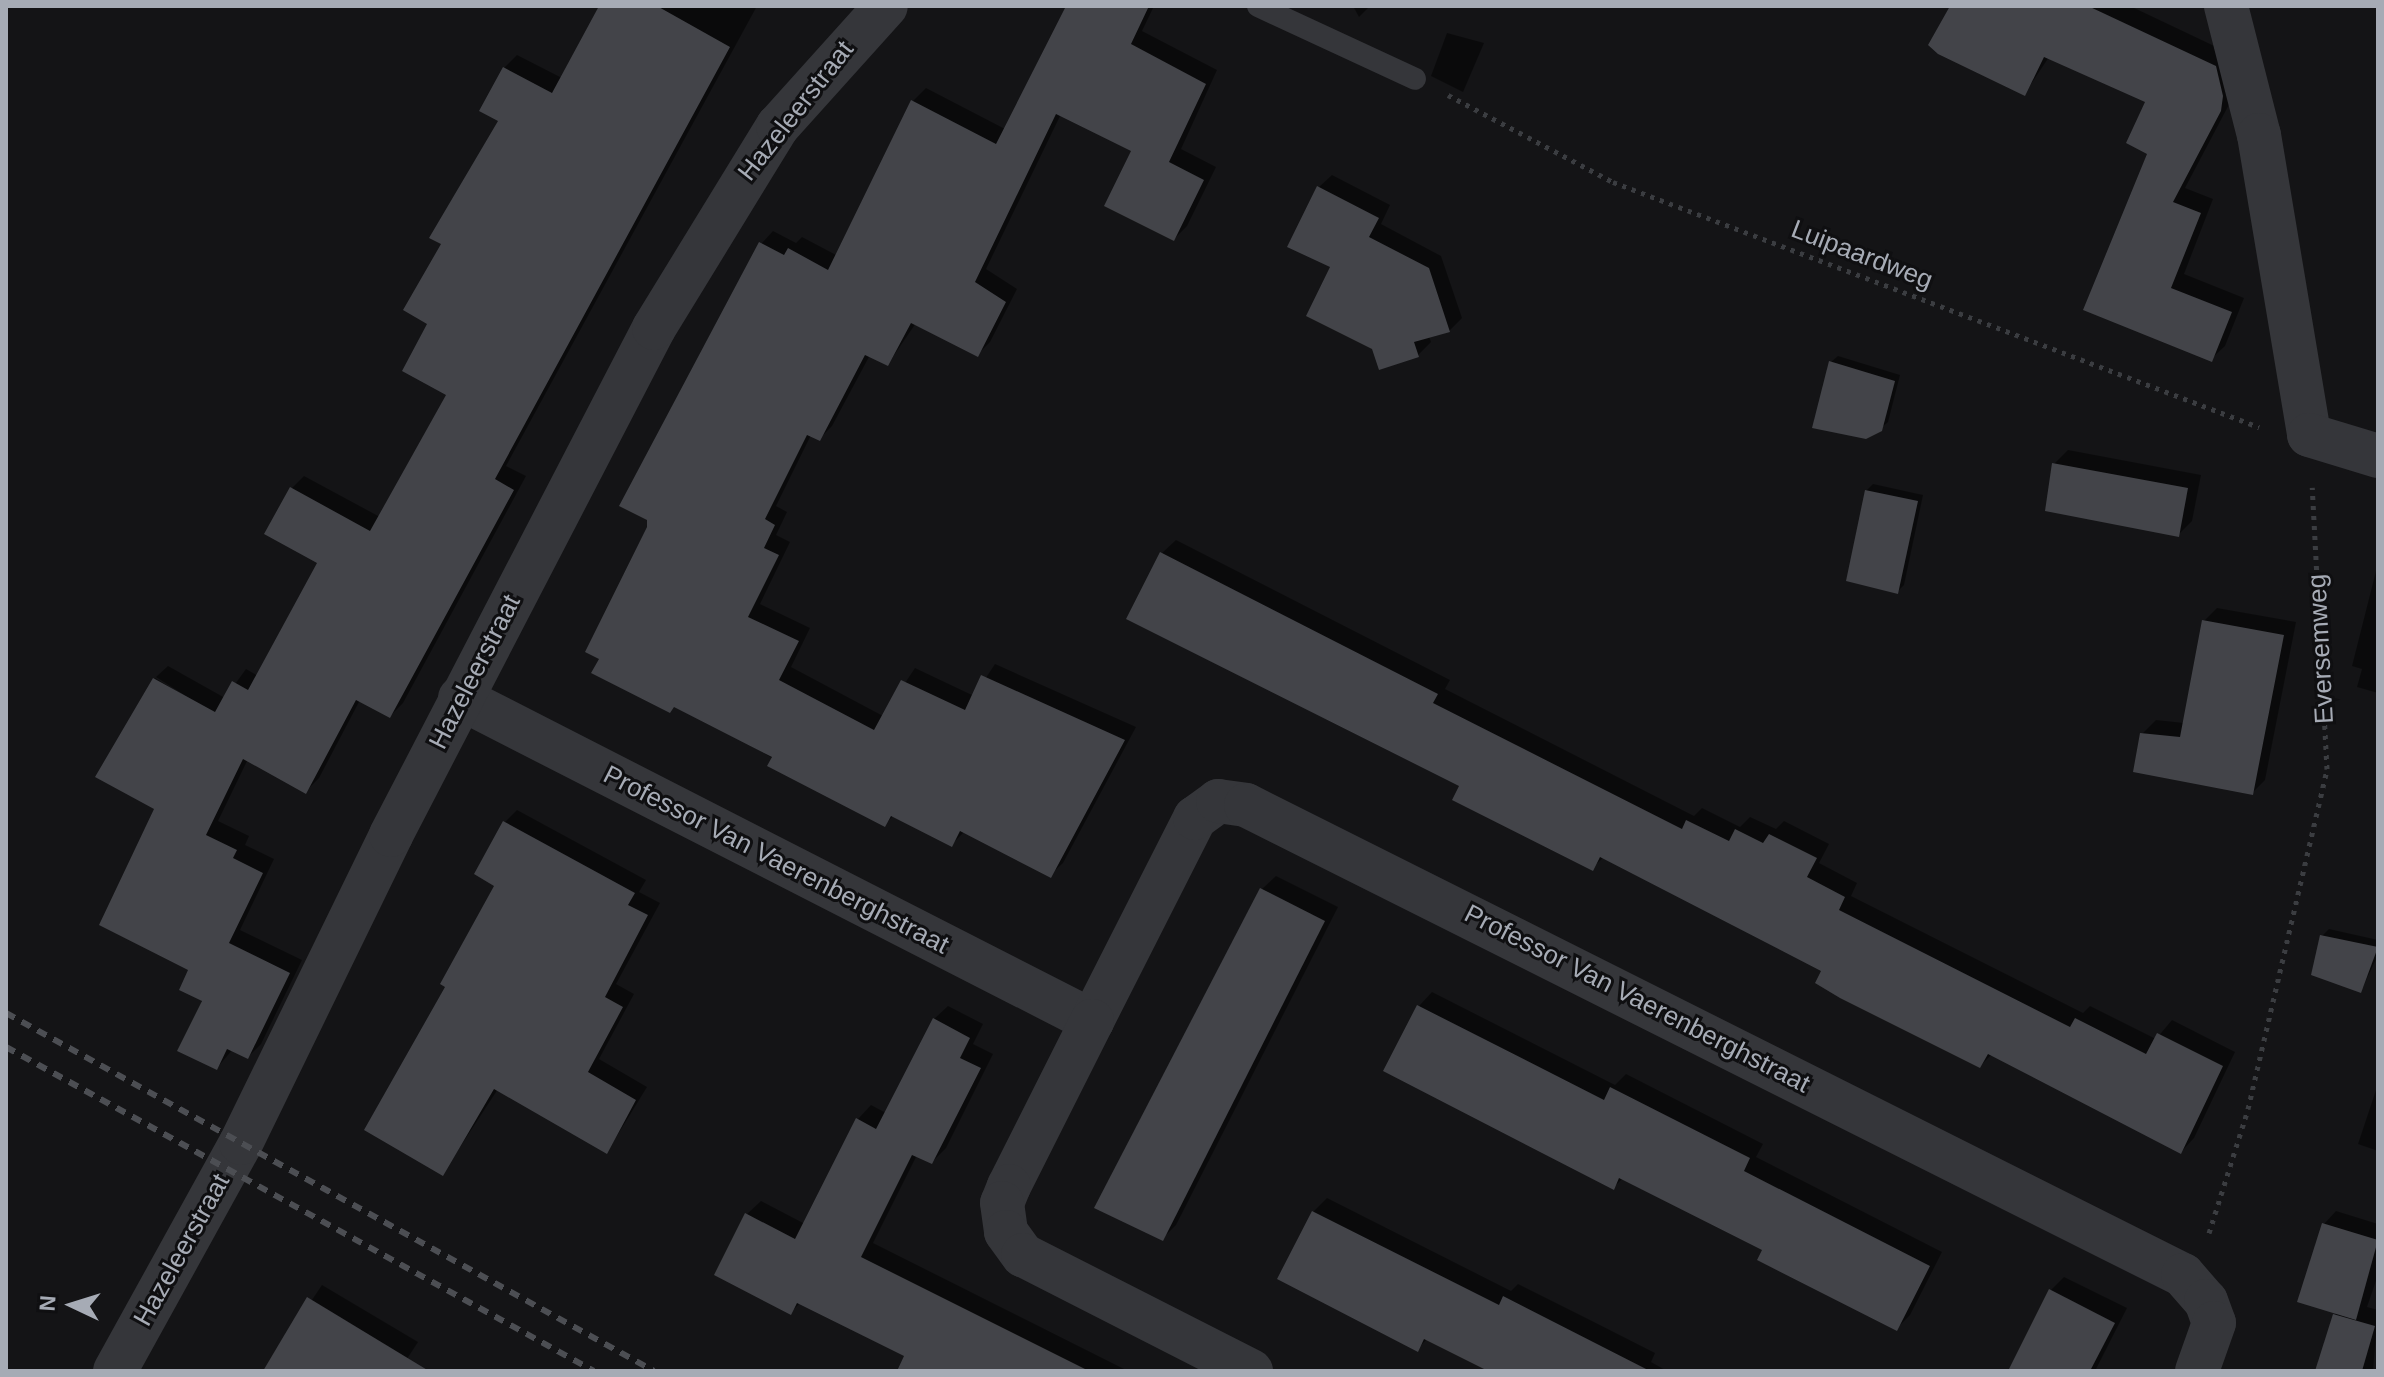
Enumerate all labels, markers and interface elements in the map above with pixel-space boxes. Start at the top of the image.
street label: Hazeleerstraat [732,35,860,187]
street label: Luipaardweg [1787,214,1937,296]
street label: Eversemweg [2301,573,2341,725]
street label: Hazeleerstraat [423,590,527,754]
street label: Professor Van Vaerenberghstraat [598,759,954,961]
street label: Professor Van Vaerenberghstraat [1459,898,1815,1100]
street label: Hazeleerstraat [127,1168,237,1332]
north arrow [32,1265,112,1345]
text: N [35,1295,61,1312]

